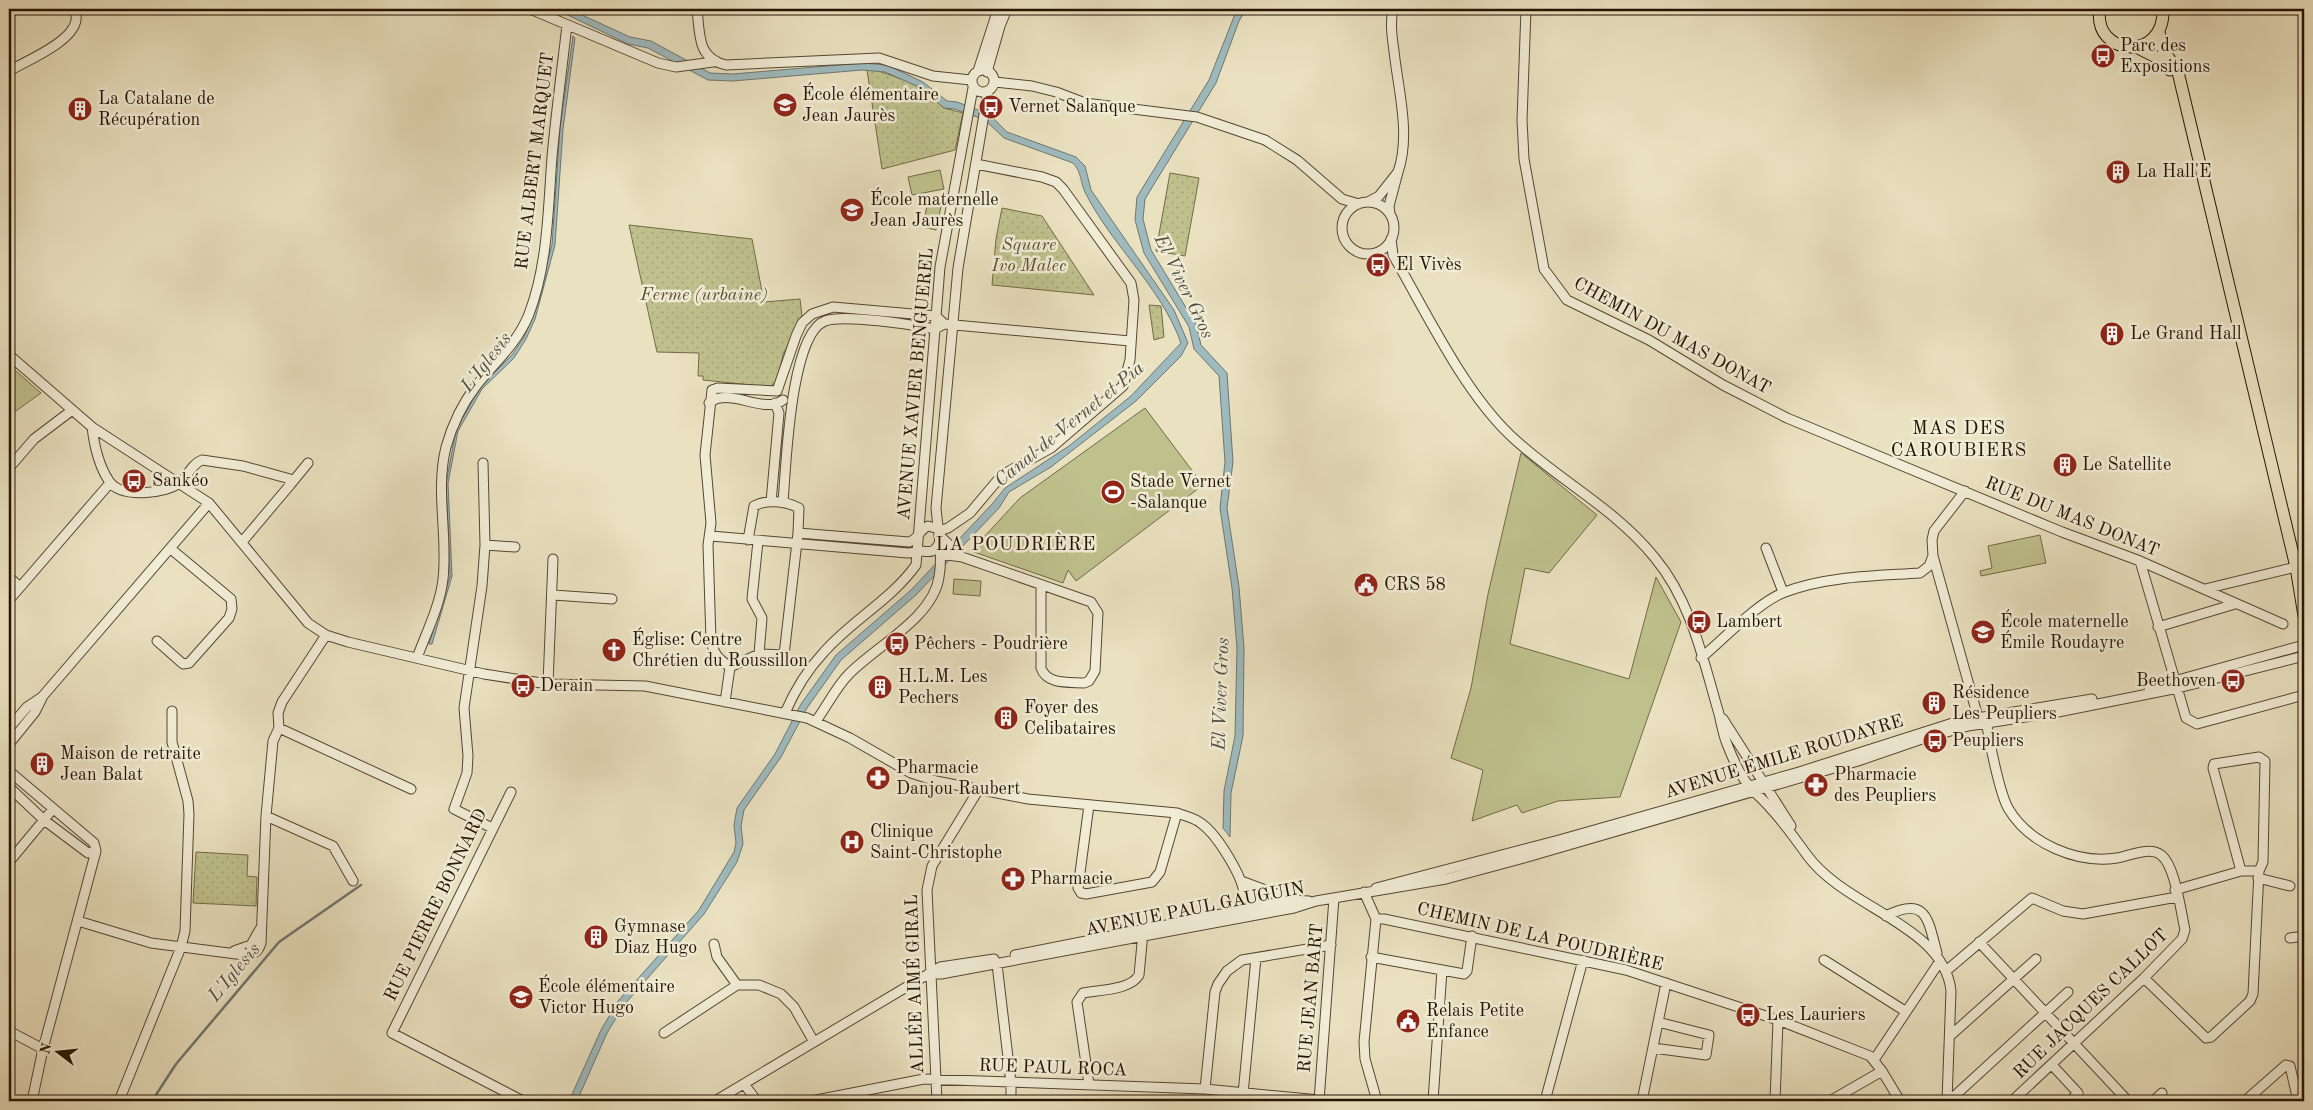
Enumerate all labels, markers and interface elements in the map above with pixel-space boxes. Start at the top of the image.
place label: Parc des Expositions [2120,37,2211,76]
bus stop icon: Parc des Expositions [2090,43,2116,69]
street label: RUE ALBERT MARQUET [513,51,557,271]
place label: École élémentaire Jean Jaurès [802,82,939,125]
place label: La Catalane de Récupération [98,90,215,129]
school or university icon: École élémentaire Jean Jaurès [772,92,798,118]
bus stop icon: Vernet Salanque [978,94,1004,120]
building icon: La Catalane de Récupération [67,96,93,122]
place label: Vernet Salanque [1008,98,1136,116]
building icon: La Hall'E [2105,159,2131,185]
place label: La Hall'E [2136,163,2212,181]
place label: École maternelle Jean Jaurès [870,187,999,230]
school or university icon: École maternelle Jean Jaurès [839,197,865,223]
water label: El Viver Gros [1149,231,1216,342]
park label: Square Ivo Malec [990,236,1067,275]
street label: AVENUE XAVIER BENGUEREL [895,247,937,521]
bus stop icon: El Vivès [1365,252,1391,278]
place label: El Vivès [1396,256,1462,274]
street label: CHEMIN DU MAS DONAT [1571,274,1773,398]
park label: Ferme (urbaine) [639,286,768,304]
building icon: Le Grand Hall [2099,321,2125,347]
place label: Le Grand Hall [2130,325,2242,343]
water label: L'Iglesis [457,330,516,397]
water label: Canal de Vernet et Pia [992,359,1148,491]
district label: MAS DES CAROUBIERS [1891,420,2027,461]
building icon: Le Satellite [2052,452,2078,478]
place label: Le Satellite [2082,456,2171,474]
bus stop icon: Sankéo [121,468,147,494]
place label: Sankéo [152,472,208,490]
place label: Stade Vernet -Salanque [1130,473,1231,512]
street label: RUE DU MAS DONAT [1982,474,2162,560]
sports icon: Stade Vernet -Salanque [1100,479,1126,505]
district label: LA POUDRIÈRE [936,532,1096,555]
public building icon: CRS 58 [1353,572,1379,598]
place label: CRS 58 [1384,576,1446,594]
bus stop icon: Lambert [1686,609,1712,635]
place label: École maternelle Émile Roudayre [2000,609,2129,652]
place label: Lambert [1716,613,1782,631]
school or university icon: École maternelle Émile Roudayre [1970,619,1996,645]
place label: Église: Centre Chrétien du Roussillon [632,627,808,670]
bus stop icon: Pêchers - Poudrière [884,631,910,657]
place label: Pêchers - Poudrière [914,635,1068,653]
church icon: Église: Centre Chrétien du Roussillon [601,637,627,663]
water label: El Viver Gros [1210,637,1233,752]
place label: H.L.M. Les Pechers [898,668,988,707]
bus stop icon: Beethoven [2220,668,2246,694]
place label: Beethoven [2136,672,2216,690]
bus stop icon: Derain [510,673,536,699]
building icon: H.L.M. Les Pechers [867,674,893,700]
place label: Derain [540,677,593,695]
place label: Résidence Les Peupliers [1952,684,2057,723]
building icon: Résidence Les Peupliers [1921,690,1947,716]
place label: Foyer des Celibataires [1024,699,1116,738]
building icon: Foyer des Celibataires [993,705,1019,731]
street label: AVENUE ÉMILE ROUDAYRE [1661,708,1905,802]
bus stop icon: Peupliers [1922,728,1948,754]
place label: Peupliers [1952,732,2024,750]
place label: Maison de retraite Jean Balat [60,745,201,784]
building icon: Maison de retraite Jean Balat [29,751,55,777]
place label: Pharmacie Danjou Raubert [896,759,1021,798]
pharmacy icon: Pharmacie Danjou Raubert [865,765,891,791]
place label: Pharmacie des Peupliers [1834,766,1936,805]
pharmacy icon: Pharmacie des Peupliers [1803,772,1829,798]
street label: RUE PIERRE BONNARD [382,806,490,1004]
place label: Clinique Saint-Christophe [870,823,1002,862]
hospital icon: Clinique Saint-Christophe [839,829,865,855]
pharmacy icon: Pharmacie [1000,866,1026,892]
place label: Pharmacie [1030,870,1112,888]
street label: AVENUE PAUL GAUGUIN [1084,879,1306,939]
street label: ALLÉE AIMÉ GIRAL [899,894,927,1074]
street label: CHEMIN DE LA POUDRIÈRE [1415,896,1666,974]
place label: Gymnase Diaz Hugo [614,918,697,957]
street label: RUE JEAN BART [1296,923,1326,1073]
building icon: Gymnase Diaz Hugo [583,924,609,950]
street label: RUE JACQUES CALLOT [2010,926,2172,1082]
water label: L'Iglesis [205,940,265,1007]
place label: École élémentaire Victor Hugo [538,974,675,1017]
school or university icon: École élémentaire Victor Hugo [508,984,534,1010]
place label: Relais Petite Enfance [1426,1002,1524,1041]
bus stop icon: Les Lauriers [1735,1002,1761,1028]
place label: Les Lauriers [1766,1006,1866,1024]
public building icon: Relais Petite Enfance [1395,1008,1421,1034]
north arrow [32,1028,82,1078]
text: N [38,1041,55,1056]
street label: RUE PAUL ROCA [978,1056,1128,1080]

